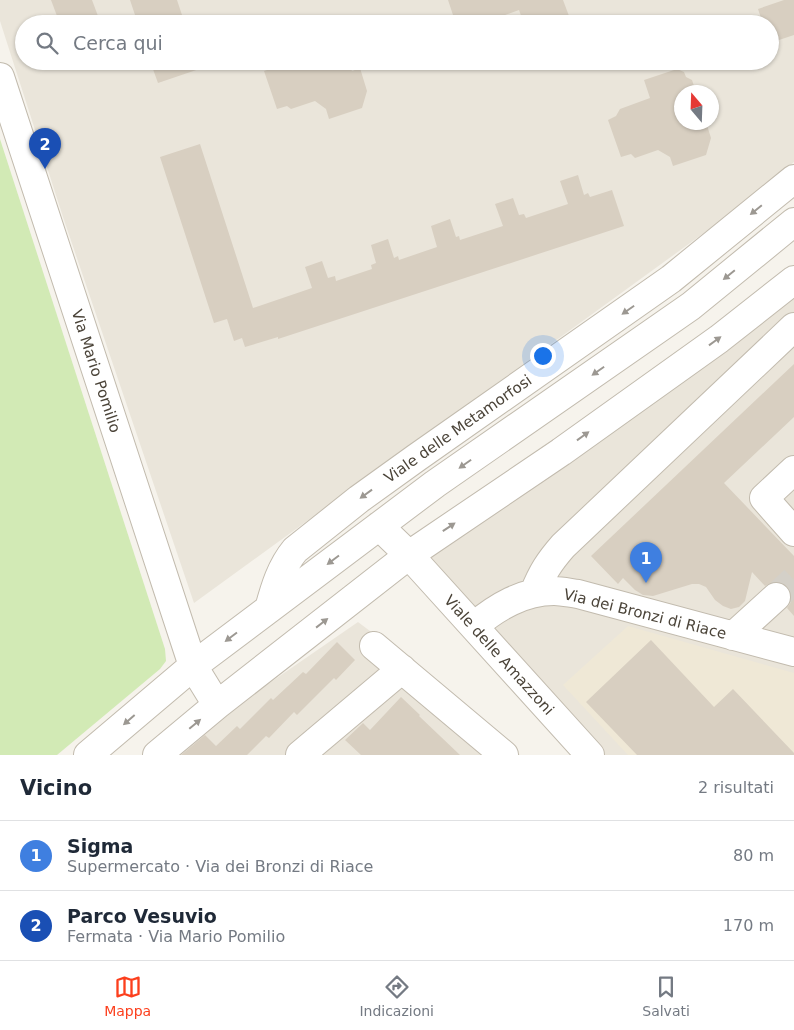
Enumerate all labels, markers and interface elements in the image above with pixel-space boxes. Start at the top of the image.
search box [15,15,779,70]
icon: search [33,29,61,57]
text: Cerca qui [73,32,163,54]
north arrow [674,85,719,130]
pin: 2 [29,128,61,169]
one-way arrow [750,204,762,215]
one-way arrow [723,270,736,281]
one-way arrow [621,305,635,315]
street label: Via Mario Pomilio [68,307,124,435]
one-way arrow [708,336,722,346]
your location [530,343,556,369]
one-way arrow [591,366,605,376]
street label: Viale delle Metamorfosi [381,371,535,487]
one-way arrow [577,431,590,441]
one-way arrow [458,459,472,469]
one-way arrow [359,489,373,499]
one-way arrow [442,522,456,532]
pin: 1 [630,542,662,583]
one-way arrow [327,554,340,565]
street label: Via dei Bronzi di Riace [562,585,728,643]
street label: Viale delle Amazzoni [440,591,558,719]
one-way arrow [315,617,328,628]
one-way arrow [224,632,238,642]
one-way arrow [123,714,135,725]
one-way arrow [188,718,201,729]
text: Vicino [20,776,92,800]
text: 2 risultati [698,778,774,797]
text: Sigma [67,835,133,857]
text: 1 [30,846,42,865]
text: 80 m [733,846,774,865]
text: Supermercato · Via dei Bronzi di Riace [67,857,373,876]
text: Parco Vesuvio [67,905,217,927]
text: 2 [30,916,42,935]
text: 170 m [723,916,774,935]
text: Fermata · Via Mario Pomilio [67,927,285,946]
tab: Mappa [104,973,151,1019]
tab: Indicazioni [359,973,434,1019]
tab: Salvati [642,973,690,1019]

